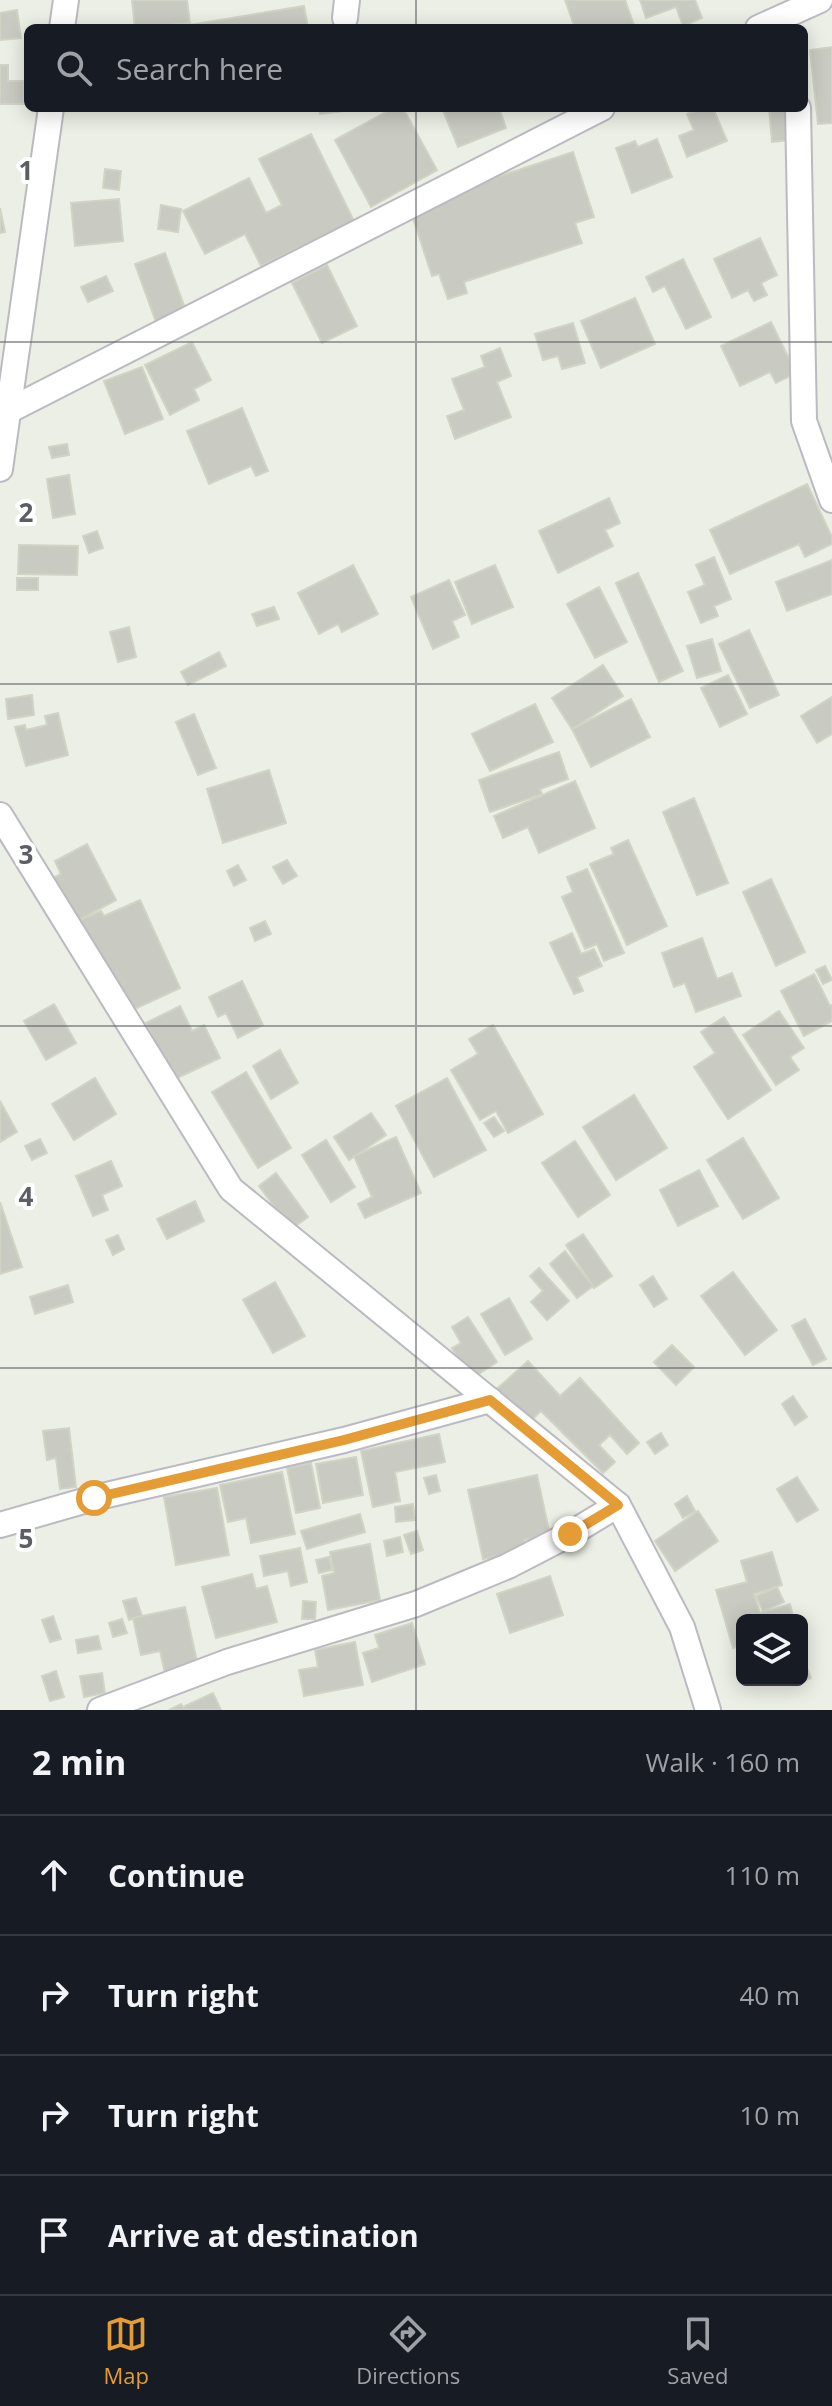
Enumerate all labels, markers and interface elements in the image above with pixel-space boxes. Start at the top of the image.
search box [24,24,808,112]
icon: search [52,46,96,90]
text: Search here [116,48,283,89]
text: 1 [19,152,33,188]
text: 2 [19,494,34,530]
text: 3 [19,836,33,872]
text: 4 [19,1178,34,1214]
route start [76,1480,112,1516]
route end [552,1516,588,1552]
text: 5 [19,1520,33,1556]
map controls [736,1614,808,1686]
button: layers [736,1614,808,1686]
text: 2 min [32,1739,126,1785]
text: Walk · 160 m [646,1744,800,1780]
icon: ahead [32,1853,76,1897]
text: Continue [108,1855,245,1896]
text: 110 m [725,1857,800,1893]
icon: right [32,1973,76,2017]
text: Turn right [108,1975,259,2016]
text: 40 m [739,1977,800,2013]
icon: right [32,2093,76,2137]
text: Turn right [108,2095,259,2136]
text: 10 m [739,2097,800,2133]
icon: arrive [32,2213,76,2257]
text: Arrive at destination [108,2215,419,2256]
tab: Map [104,2312,149,2390]
tab: Directions [356,2312,460,2390]
tab: Saved [667,2312,728,2390]

